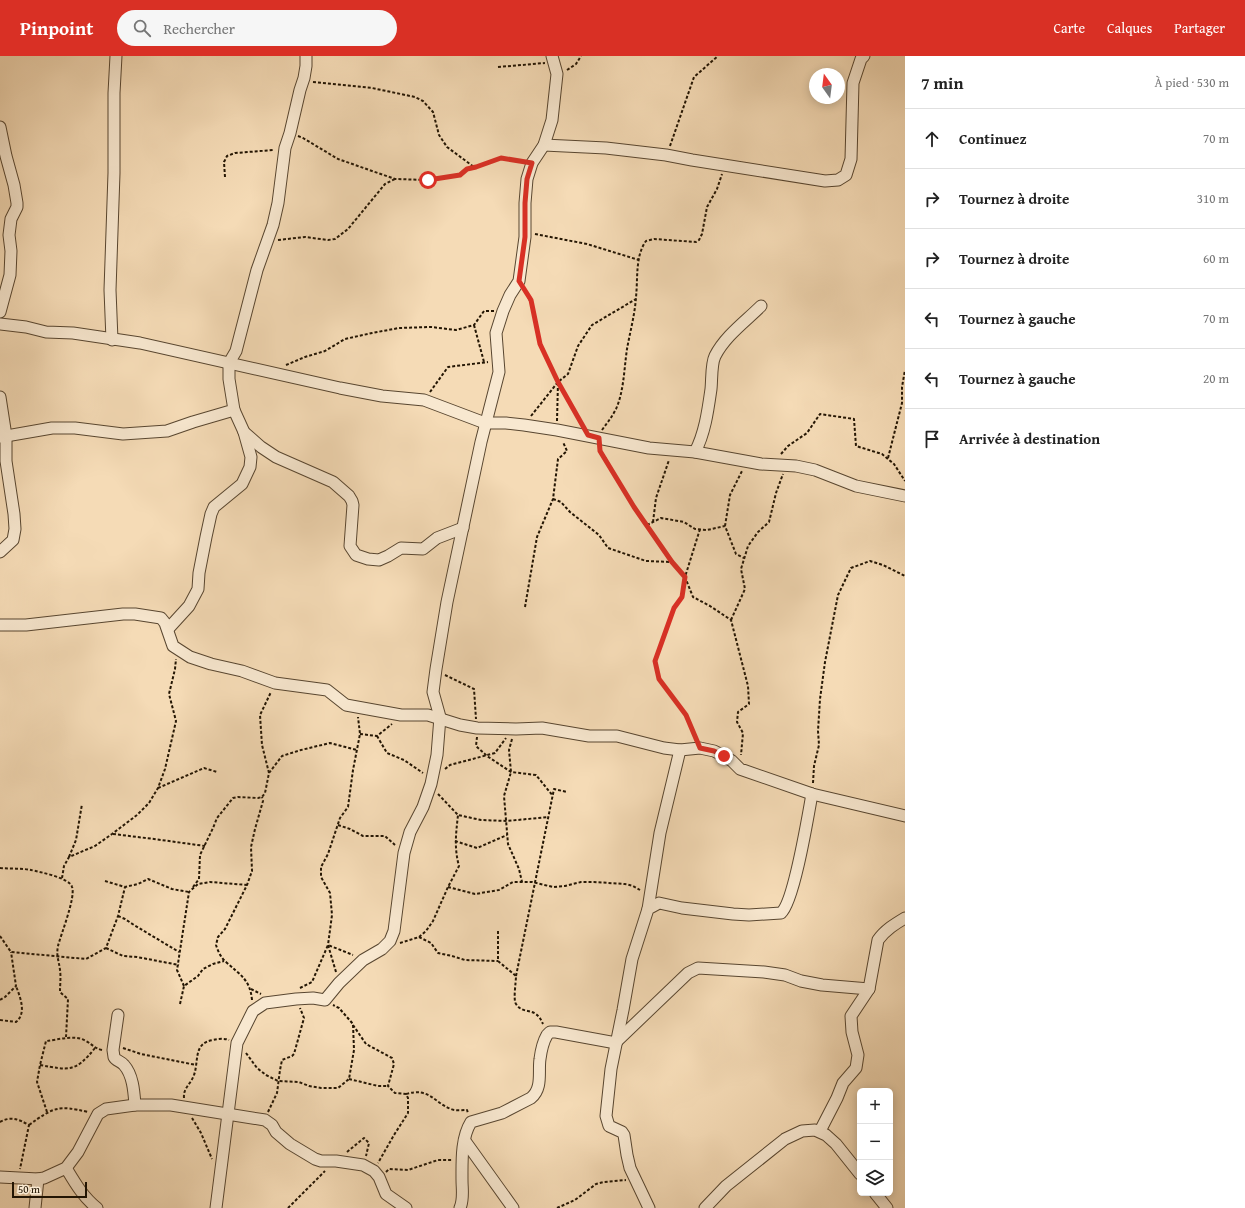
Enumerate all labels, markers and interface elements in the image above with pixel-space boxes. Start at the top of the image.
search box [117,10,397,46]
text: Pinpoint [20,14,93,42]
icon: search [131,17,153,39]
text: Rechercher [163,18,235,39]
text: Carte [1053,18,1085,38]
text: Calques [1107,18,1152,38]
text: Partager [1174,18,1225,38]
north arrow [809,68,845,104]
text: 7 min [921,70,963,95]
text: À pied · 530 m [1154,73,1229,92]
icon: ahead [921,128,943,150]
text: Continuez [959,128,1027,149]
text: 70 m [1203,129,1229,148]
route start [419,171,437,189]
icon: right [921,188,943,210]
text: Tournez à droite [959,188,1069,209]
text: 310 m [1197,189,1229,208]
icon: right [921,248,943,270]
text: Tournez à droite [959,248,1069,269]
text: 60 m [1203,249,1229,268]
icon: left [921,308,943,330]
text: Tournez à gauche [959,308,1076,329]
text: 70 m [1203,309,1229,328]
icon: left [921,368,943,390]
text: Tournez à gauche [959,368,1076,389]
text: 20 m [1203,369,1229,388]
icon: arrive [921,428,943,450]
text: Arrivée à destination [959,428,1100,449]
route end [715,747,733,765]
map controls [857,1088,893,1196]
button: + [857,1088,893,1124]
button: − [857,1124,893,1160]
button: layers [857,1160,893,1196]
scale bar [12,1180,87,1199]
text: 50 m [18,1181,40,1197]

